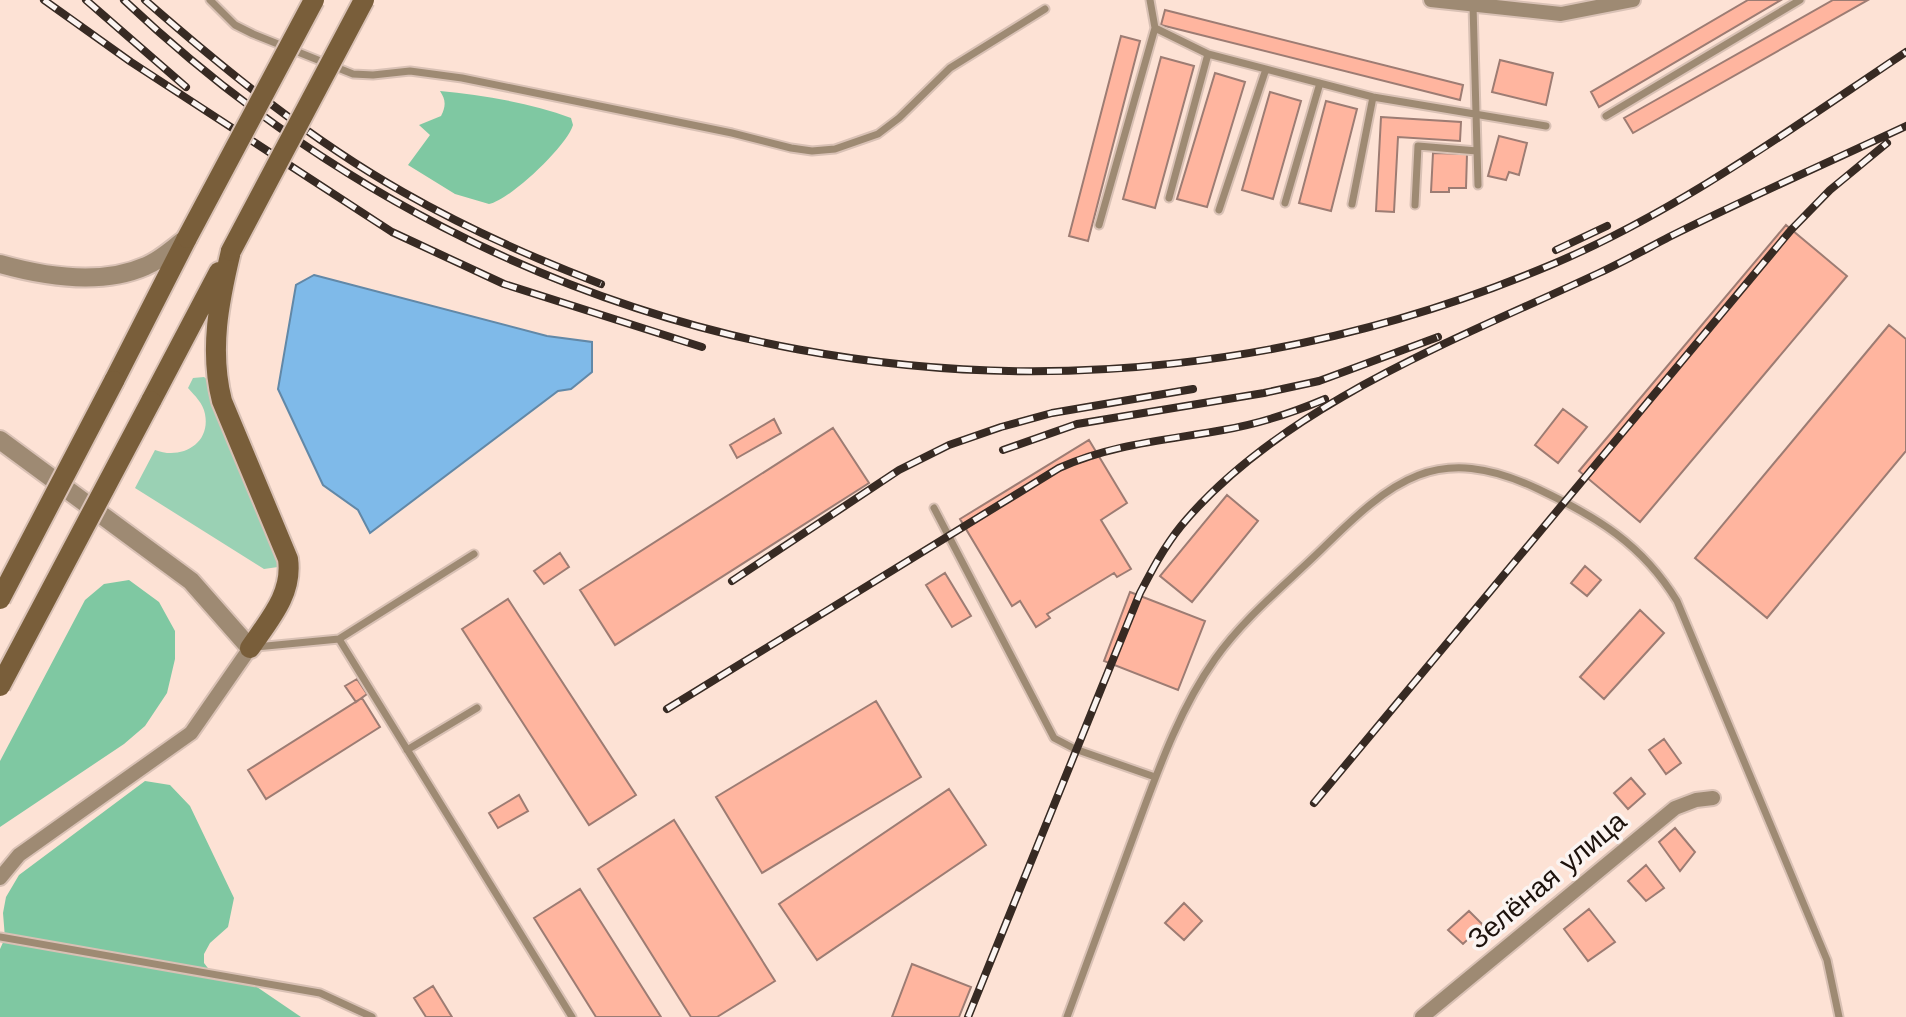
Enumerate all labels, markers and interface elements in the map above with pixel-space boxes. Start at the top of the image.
street label: Зелёная улица [1461,804,1633,956]

